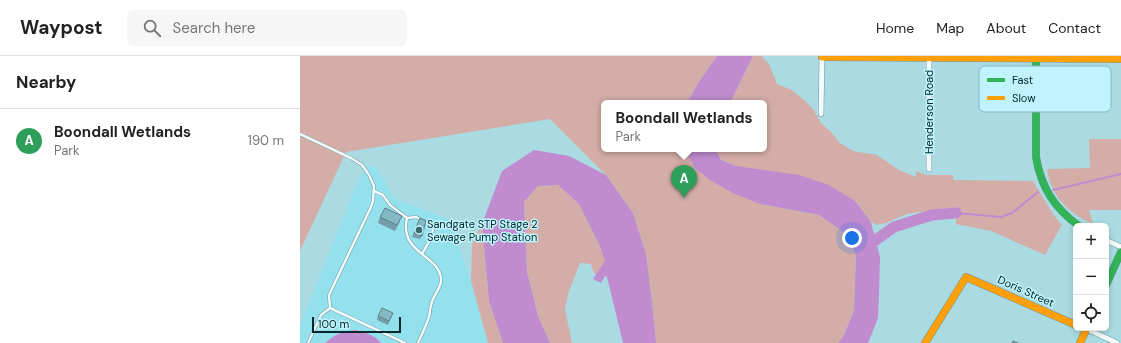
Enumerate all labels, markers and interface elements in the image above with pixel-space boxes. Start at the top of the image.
search box [127,10,407,46]
text: Waypost [20,15,103,40]
icon: search [141,17,163,39]
text: Search here [173,18,255,38]
text: Home [876,19,914,37]
text: Map [936,19,964,37]
text: About [986,19,1026,37]
text: Contact [1048,19,1101,37]
legend [979,66,1111,112]
street label: Henderson Road [922,70,936,154]
text: Nearby [16,71,76,93]
text: Fast [1012,73,1033,87]
text: Slow [1012,91,1036,105]
popup [601,100,767,152]
text: Boondall Wetlands [615,108,753,128]
text: Boondall Wetlands [54,122,191,142]
text: Park [615,128,641,145]
text: A [24,132,34,149]
text: 190 m [248,132,284,149]
text: Park [54,142,80,159]
pin: A [671,165,697,198]
place label: Sandgate STP Stage 2 Sewage Pump Station [427,217,538,244]
map controls [1073,223,1109,331]
button: + [1073,223,1109,259]
marker: Sandgate STP Stage 2 Sewage Pump Station [414,225,424,235]
your location [842,228,862,248]
button: − [1073,259,1109,295]
street label: Doris Street [996,272,1056,310]
button: locate [1073,295,1109,331]
scale bar [312,315,401,334]
text: 100 m [318,317,349,331]

